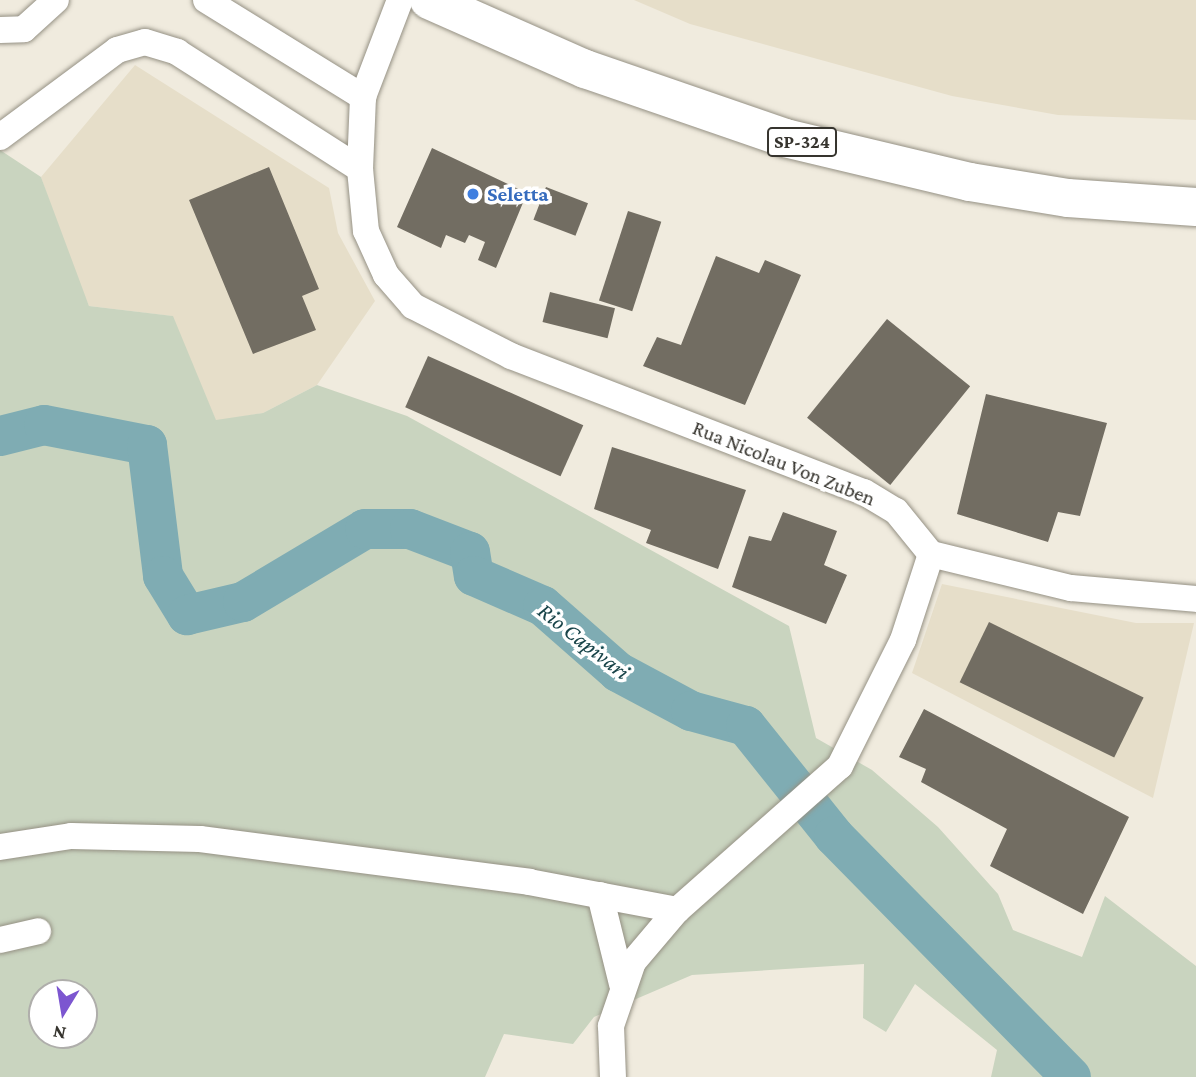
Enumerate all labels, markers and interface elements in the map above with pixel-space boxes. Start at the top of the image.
road number: SP-324 [767,126,837,158]
place label: Seletta [487,181,548,207]
marker: Seletta [465,186,481,202]
street label: Rua Nicolau Von Zuben [689,415,879,511]
water label: Rio Capivari [533,597,635,685]
north arrow [28,979,98,1049]
text: N [51,1022,68,1045]

